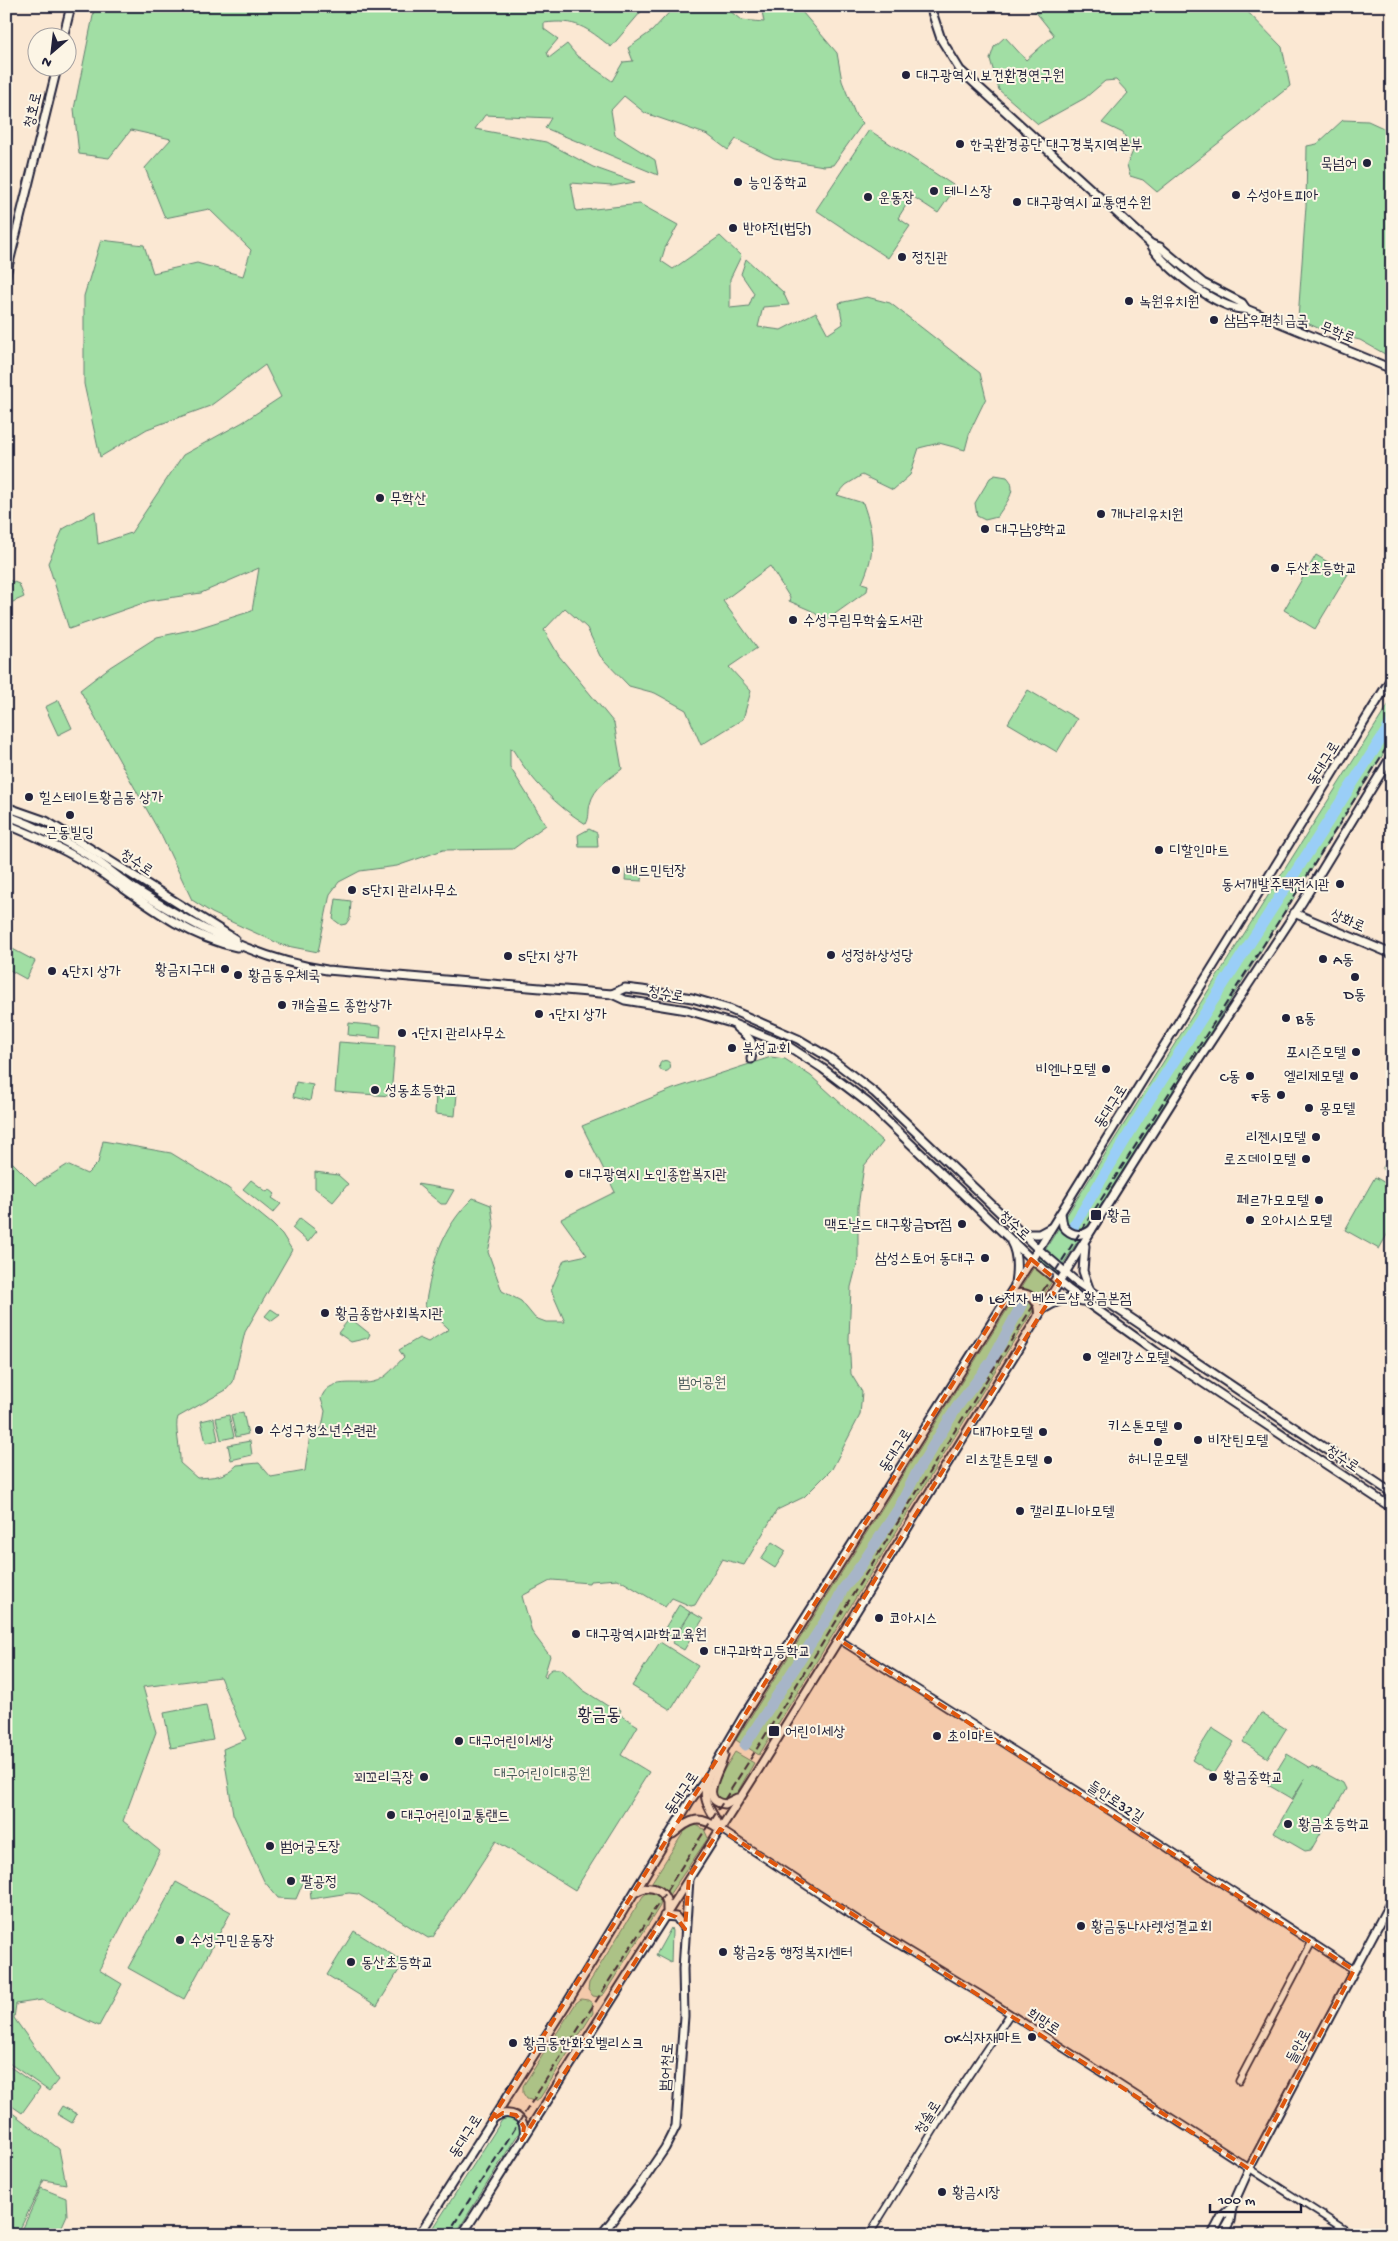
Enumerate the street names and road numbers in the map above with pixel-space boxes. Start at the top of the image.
street label: 청호로 [21,91,47,130]
street label: 무학로 [1317,319,1357,349]
street label: 동대구로 [1305,739,1345,789]
street label: 청수로 [116,846,156,881]
street label: 상화로 [1327,906,1367,937]
street label: 청수로 [646,983,685,1007]
street label: 동대구로 [1091,1082,1132,1132]
street label: 청수로 [994,1208,1033,1245]
street label: 동대구로 [876,1426,917,1476]
street label: 청수로 [1322,1442,1362,1477]
street label: 동대구로 [662,1769,704,1819]
street label: 들안로32길 [1083,1778,1146,1827]
street label: 희망로 [1023,2005,1063,2040]
street label: 들안로 [1283,2027,1316,2067]
street label: 범어천로 [657,2042,679,2092]
street label: 청솔로 [911,2098,946,2138]
street label: 동대구로 [446,2112,487,2162]

